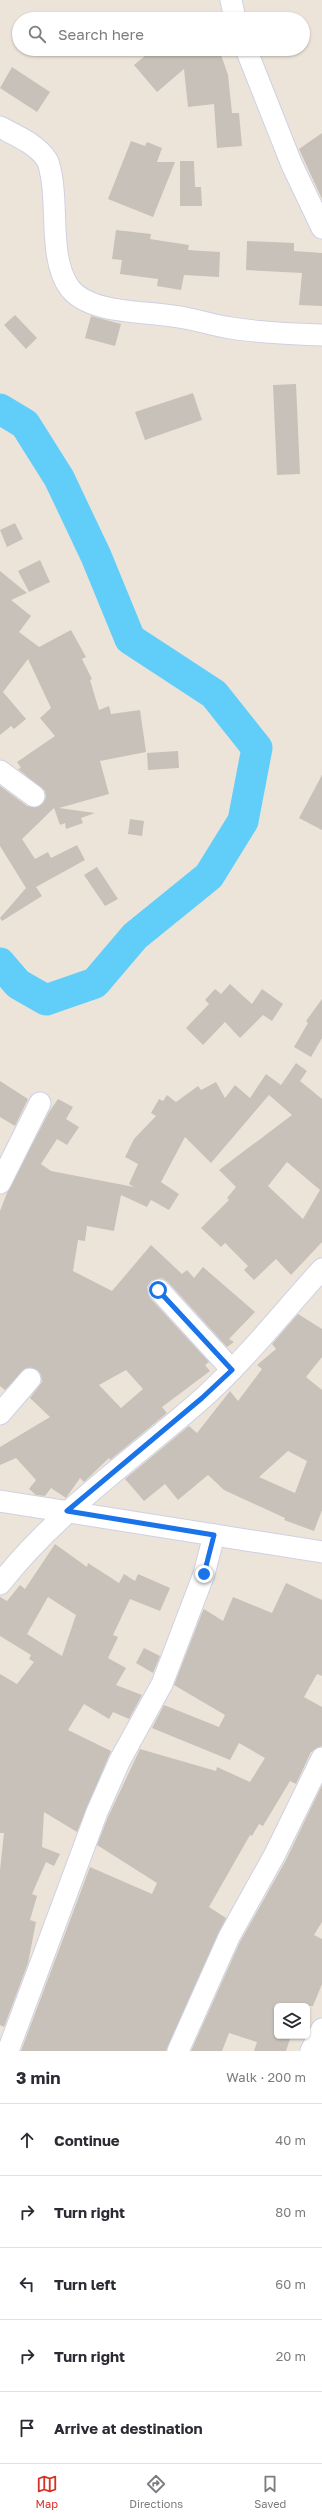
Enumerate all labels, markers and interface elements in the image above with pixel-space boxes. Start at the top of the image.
search box [12,12,310,56]
icon: search [26,23,48,45]
text: Search here [58,25,144,43]
route start [149,1281,167,1299]
route end [195,1565,213,1583]
map controls [274,2003,310,2039]
button: layers [274,2003,310,2039]
text: 3 min [16,2067,60,2088]
text: Walk · 200 m [226,2069,306,2085]
icon: ahead [16,2129,38,2151]
text: Continue [54,2131,120,2149]
text: 40 m [275,2132,306,2148]
icon: right [16,2201,38,2223]
text: Turn right [54,2203,125,2221]
text: 80 m [275,2204,306,2220]
icon: left [16,2273,38,2295]
text: Turn left [54,2275,116,2293]
text: 60 m [275,2276,306,2292]
icon: right [16,2345,38,2367]
text: Turn right [54,2347,125,2365]
text: 20 m [276,2348,306,2364]
icon: arrive [16,2417,38,2439]
text: Arrive at destination [54,2419,203,2437]
tab: Map [36,2473,58,2510]
tab: Directions [129,2473,183,2510]
tab: Saved [254,2473,286,2510]

